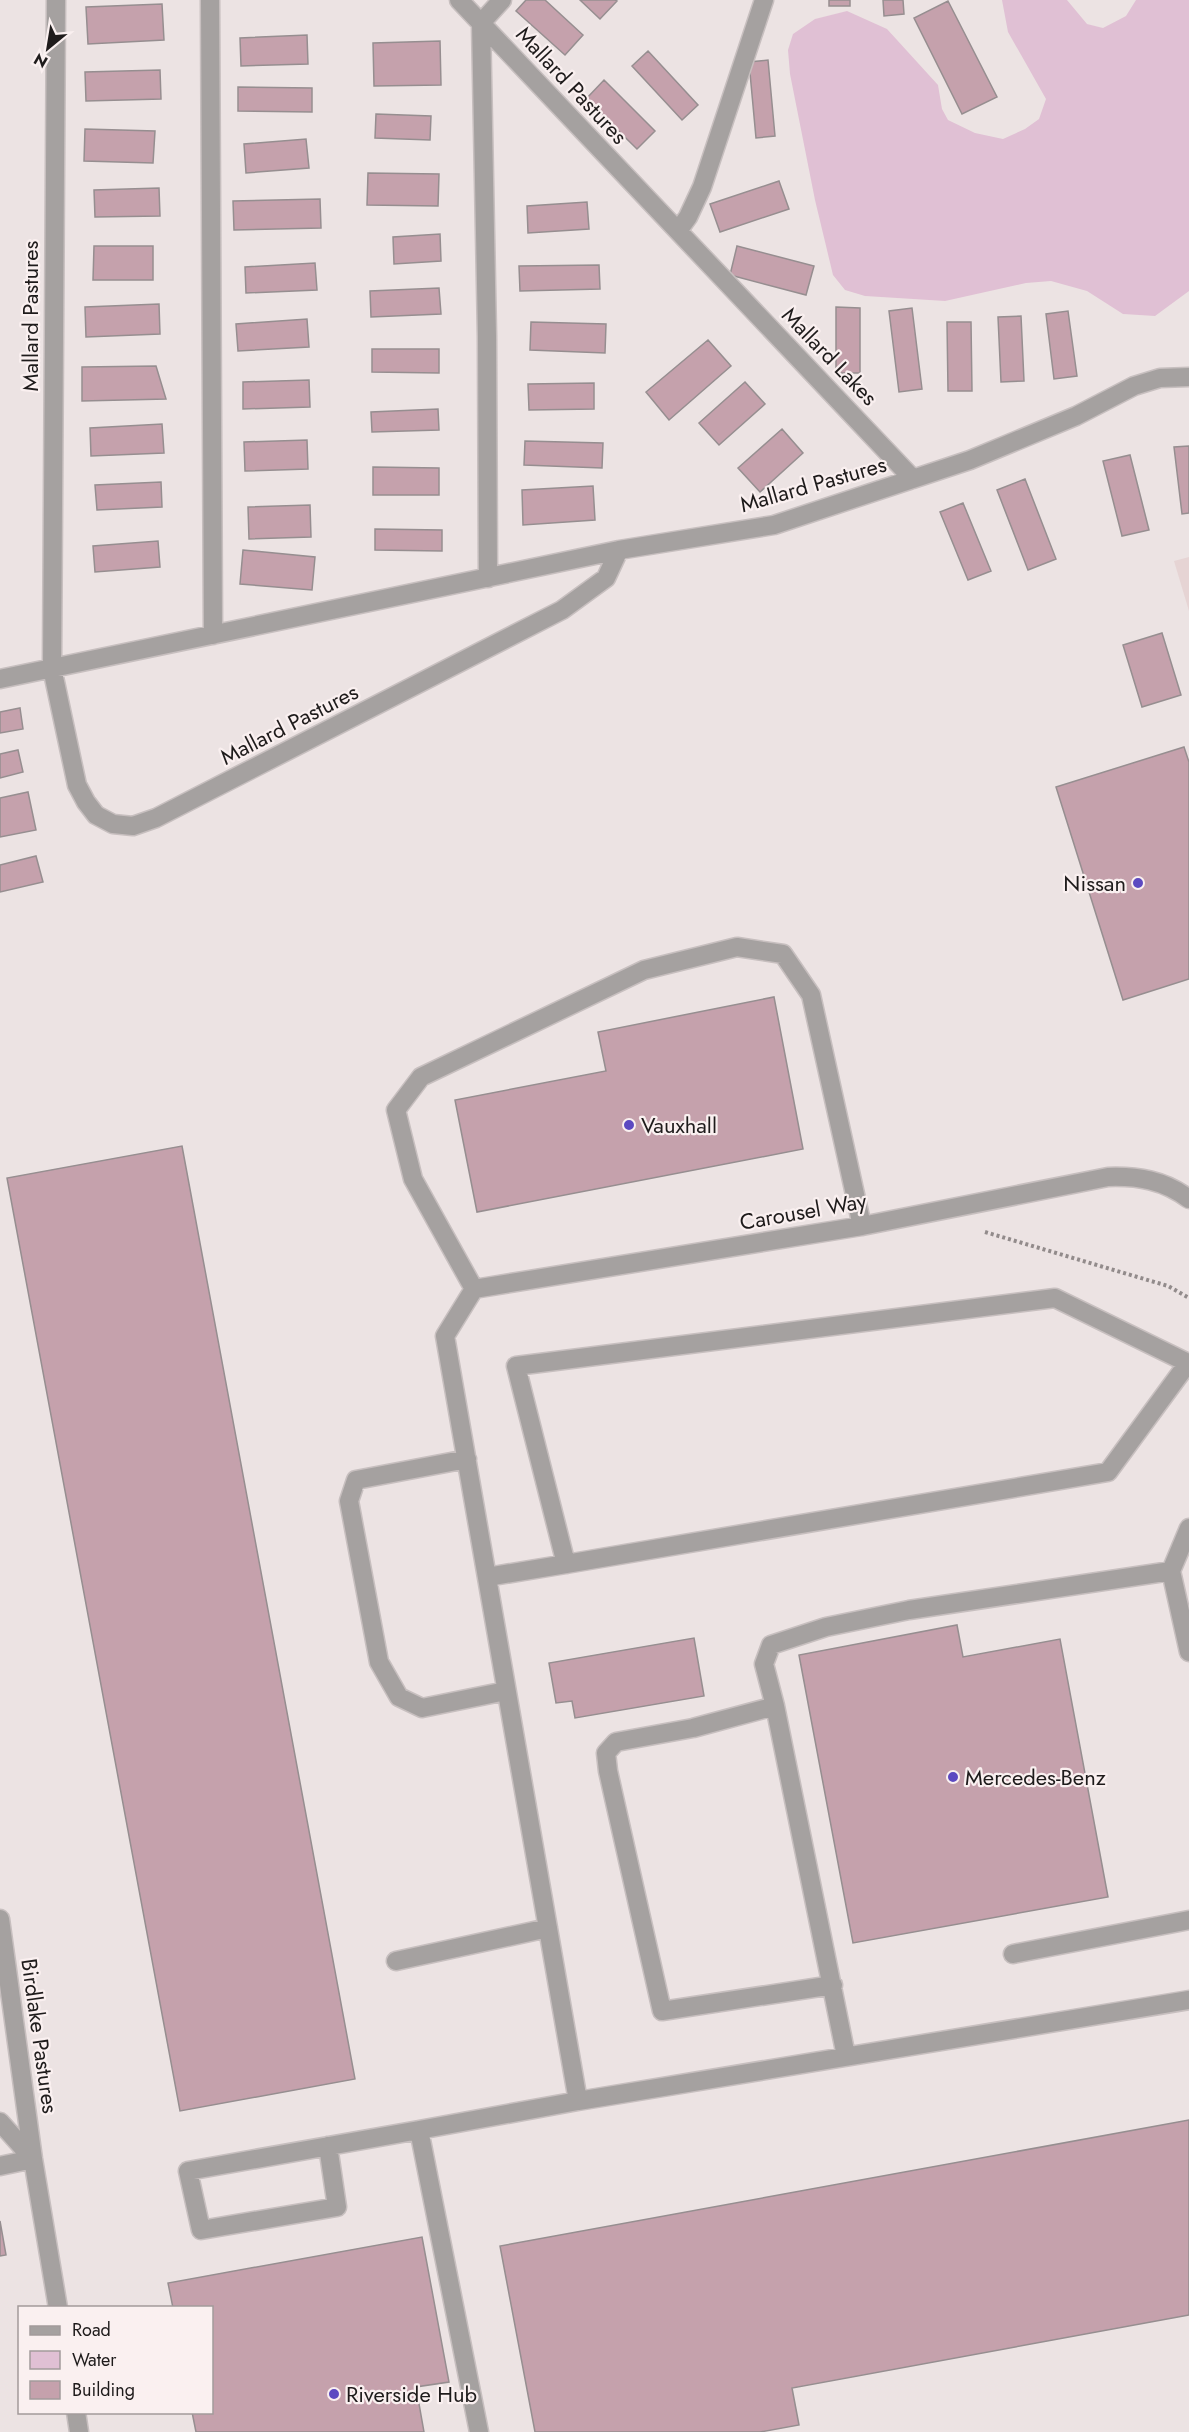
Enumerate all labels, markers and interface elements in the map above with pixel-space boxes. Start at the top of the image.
north arrow [18,18,78,78]
street label: Mallard Pastures [509,19,635,151]
text: N [29,47,52,74]
street label: Mallard Pastures [14,240,46,391]
street label: Mallard Lakes [775,300,885,412]
street label: Mallard Pastures [736,448,890,520]
street label: Mallard Pastures [215,675,364,773]
place label: Nissan [1063,867,1126,899]
marker: Nissan [1131,876,1145,890]
place label: Vauxhall [641,1109,717,1141]
marker: Vauxhall [622,1118,636,1132]
street label: Carousel Way [737,1184,869,1238]
place label: Mercedes-Benz [965,1761,1106,1793]
marker: Mercedes-Benz [946,1770,960,1784]
street label: Birdlake Pastures [13,1956,67,2116]
legend [18,2306,213,2414]
text: Road [72,2317,111,2343]
text: Water [72,2347,117,2373]
text: Building [72,2377,135,2403]
place label: Riverside Hub [346,2378,477,2410]
marker: Riverside Hub [327,2387,341,2401]

